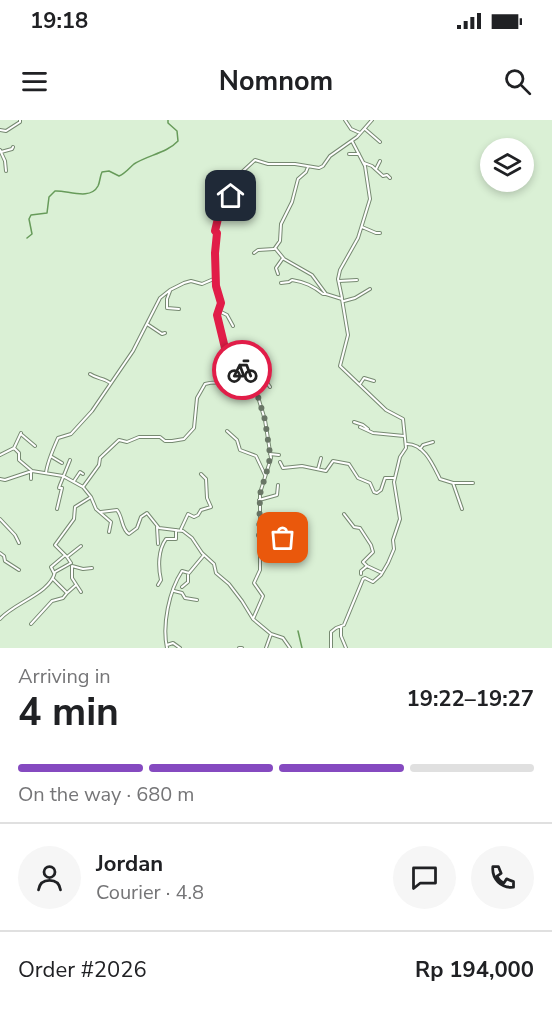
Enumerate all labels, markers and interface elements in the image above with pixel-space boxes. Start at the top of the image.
text: 19:18 [30,6,88,36]
text: Nomnom [219,63,333,100]
icon: menu [18,65,51,98]
icon: search [501,65,534,98]
map controls [480,138,534,192]
button: layers [480,138,534,192]
pin [205,170,256,221]
icon: home [214,179,247,212]
courier [212,340,272,400]
icon: bike [226,354,259,387]
pin [257,512,308,563]
icon: bag [266,521,299,554]
text: Arriving in [18,663,111,690]
text: 19:22–19:27 [406,684,534,714]
text: 4 min [18,686,119,739]
text: On the way · 680 m [18,781,194,808]
button: person [18,846,81,909]
button: chat [393,846,456,909]
button: phone [471,846,534,909]
text: Jordan [96,849,163,879]
text: Courier · 4.8 [96,879,204,906]
text: Order #2026 [18,955,147,985]
text: Rp 194,000 [415,955,534,985]

